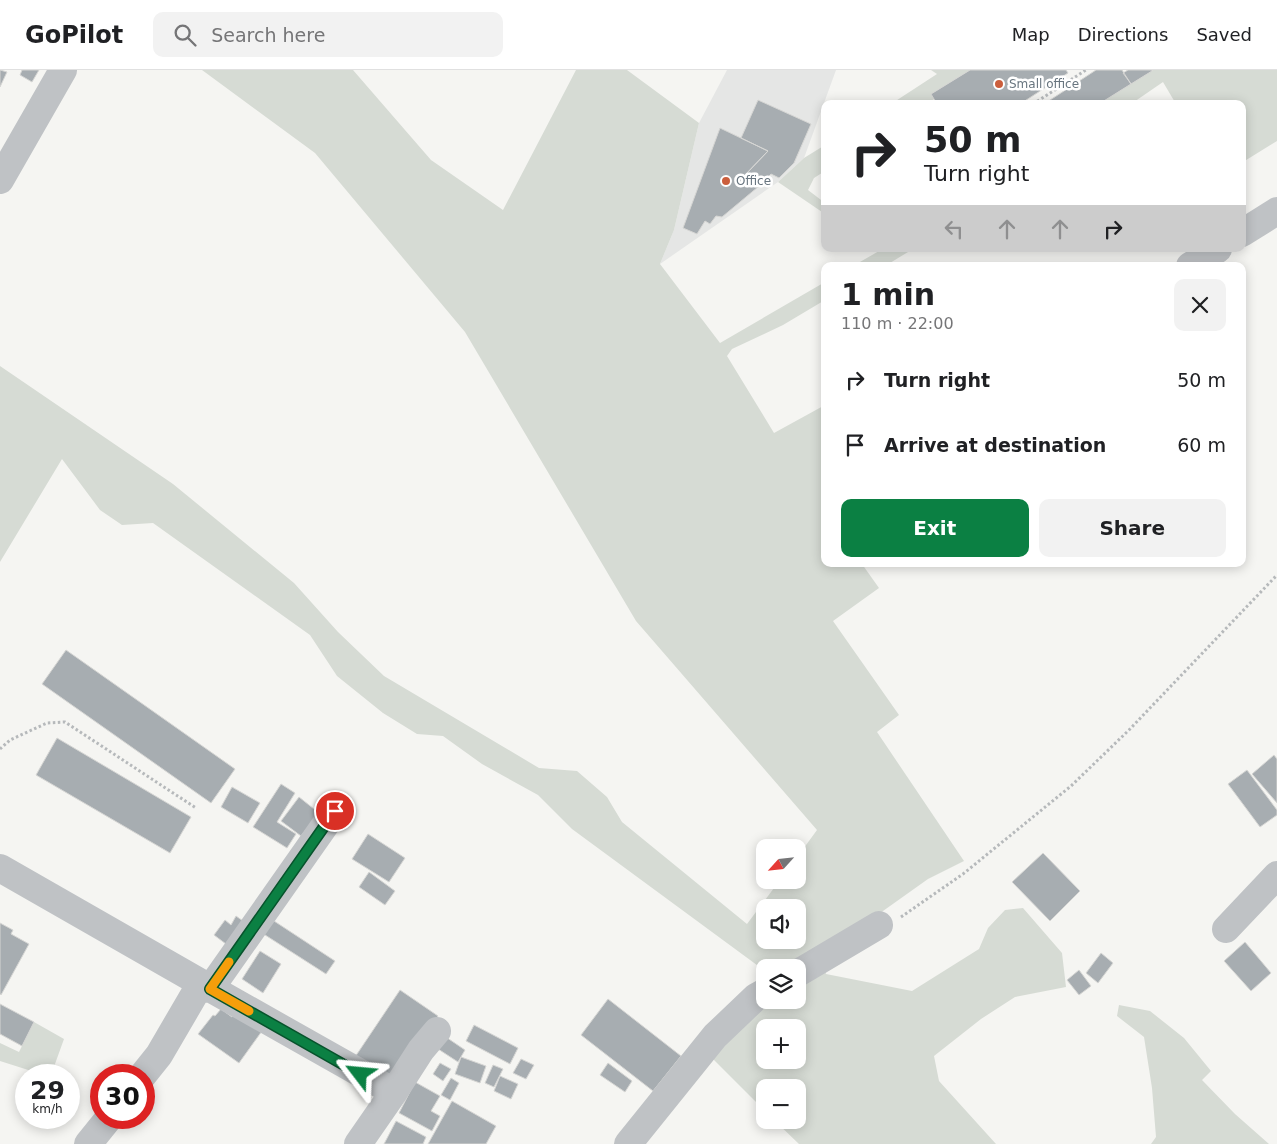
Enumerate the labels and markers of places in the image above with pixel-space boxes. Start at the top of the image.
place label: Small office [1009,77,1079,91]
marker: Small office [993,78,1005,90]
place label: Office [736,174,771,188]
marker: Office [720,175,732,187]
pin [314,790,356,832]

